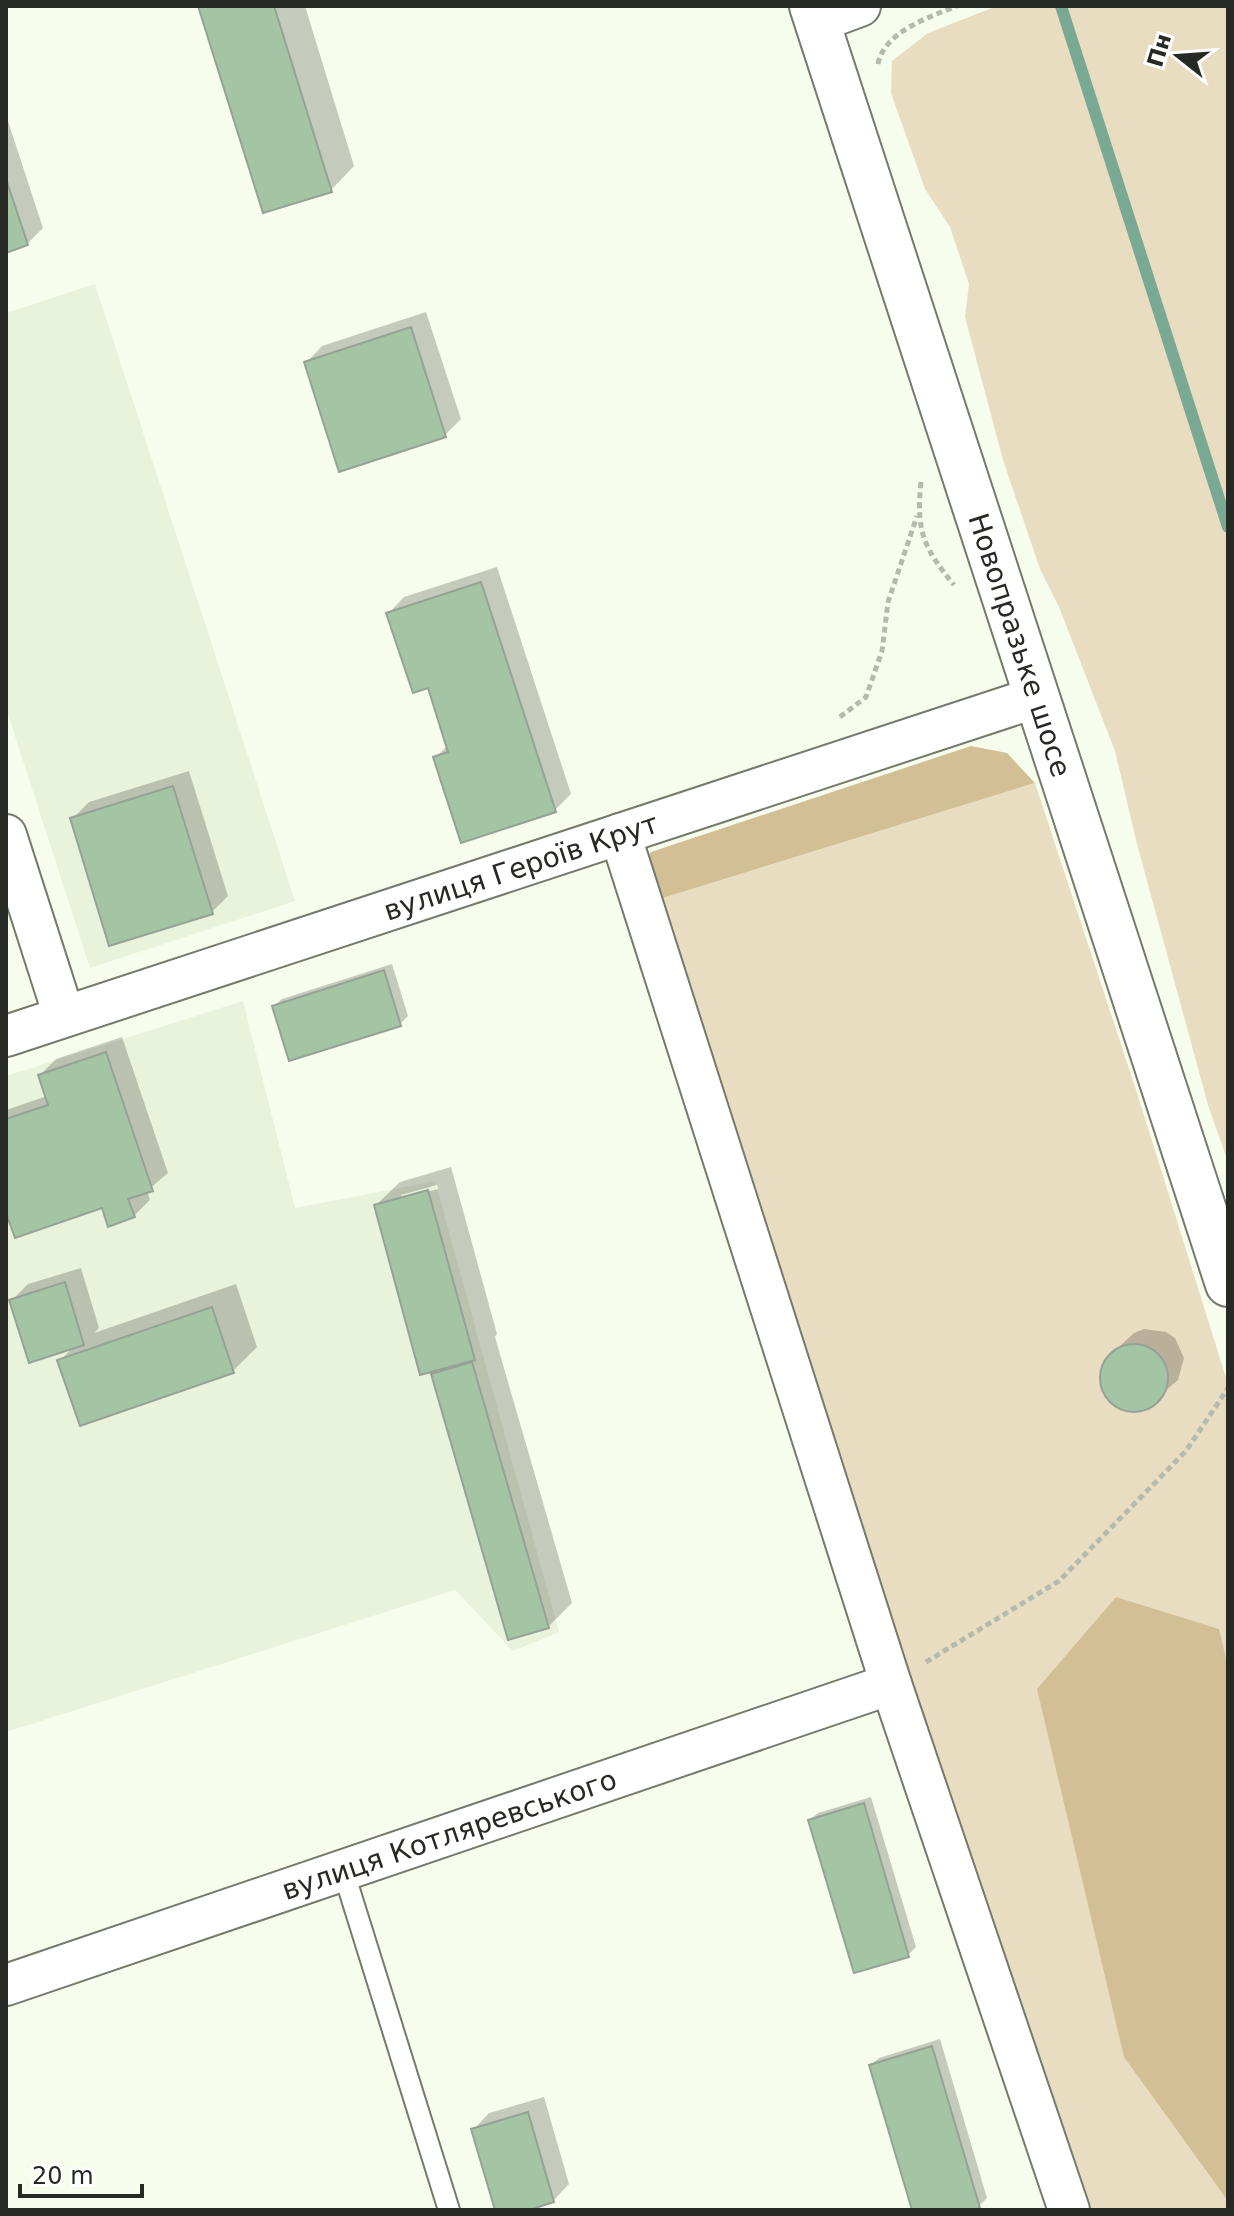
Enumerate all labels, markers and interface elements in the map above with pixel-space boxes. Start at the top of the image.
north arrow [1138,16,1218,96]
text: Пн [1142,31,1176,70]
street label: Новопразьке шосе [961,509,1078,781]
street label: вулиця Героїв Крут [380,807,663,928]
street label: вулиця Котляревського [278,1763,621,1907]
scale bar [20,2148,142,2198]
text: 20 m [32,2162,94,2190]

